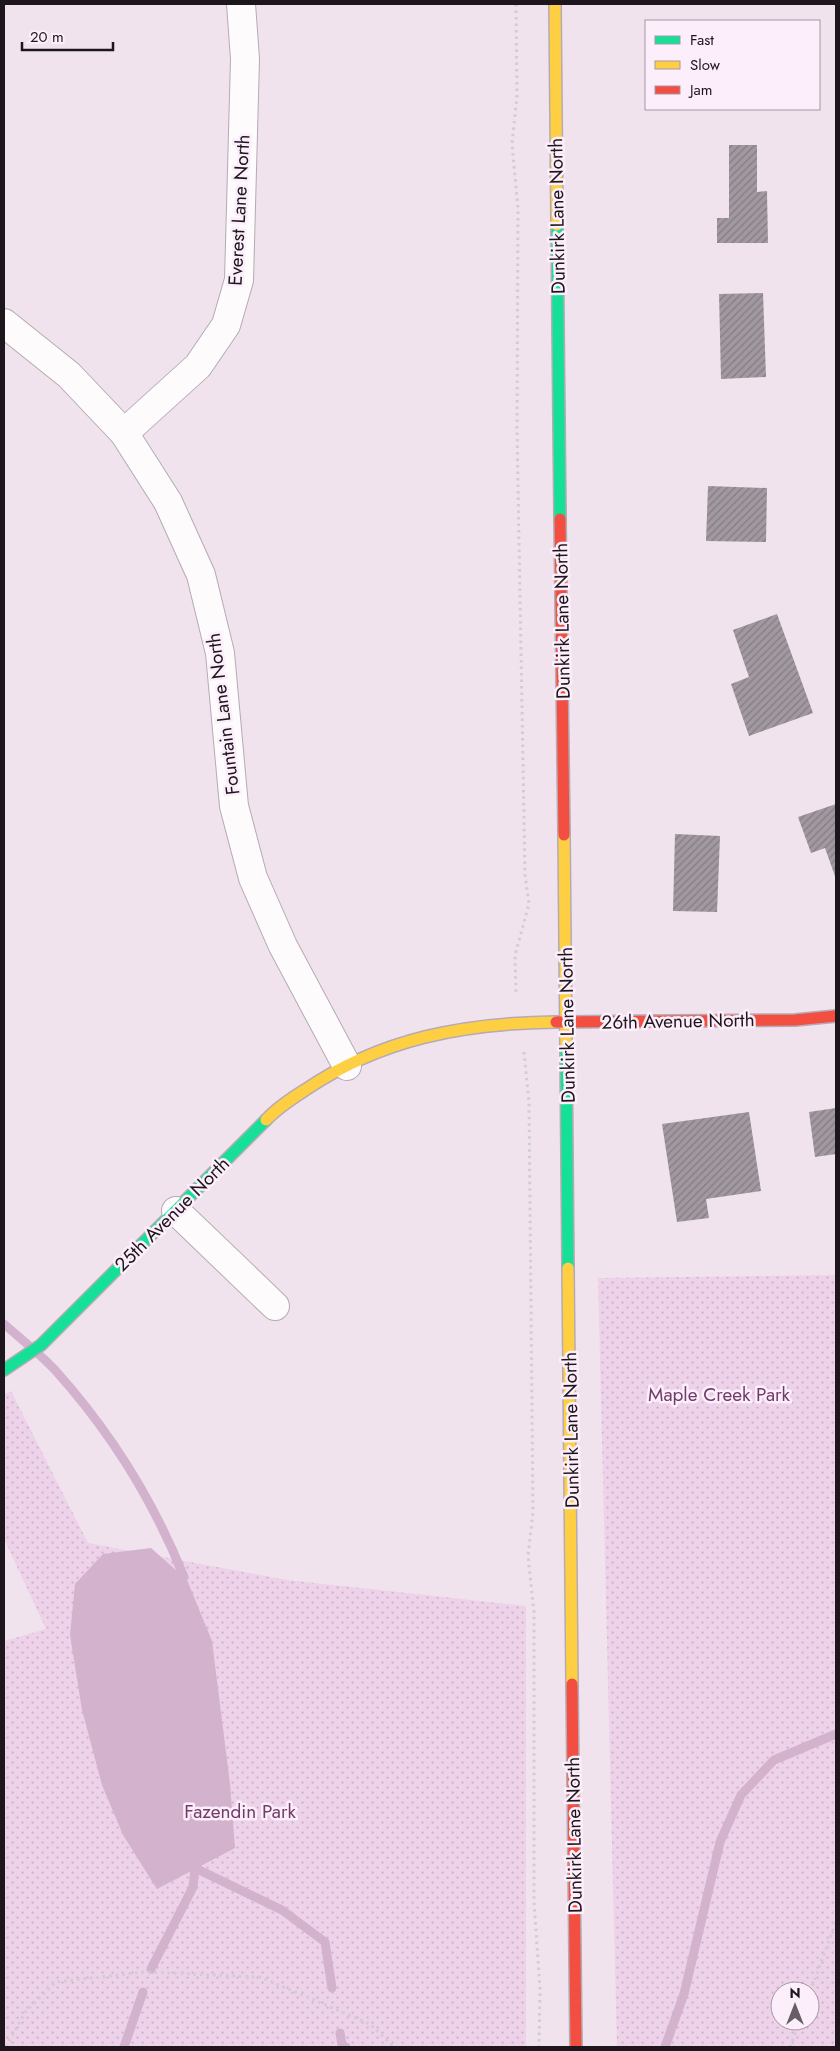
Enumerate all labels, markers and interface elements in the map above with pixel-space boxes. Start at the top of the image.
scale bar [22,20,114,52]
legend [645,20,820,110]
text: 20 m [30,26,64,48]
text: Fast [690,29,714,51]
text: Slow [690,54,721,76]
text: Jam [688,79,713,101]
street label: Everest Lane North [222,134,256,286]
street label: Dunkirk Lane North [542,138,572,294]
street label: Dunkirk Lane North [547,543,577,699]
street label: Fountain Lane North [200,632,246,796]
street label: Dunkirk Lane North [552,947,582,1103]
street label: 26th Avenue North [601,1006,755,1036]
street label: 25th Avenue North [108,1150,236,1278]
street label: Dunkirk Lane North [556,1352,586,1508]
park label: Maple Creek Park [648,1381,791,1408]
street label: Dunkirk Lane North [559,1757,589,1913]
park label: Fazendin Park [184,1798,296,1825]
north arrow [770,1981,820,2031]
text: N [789,1983,801,2003]

